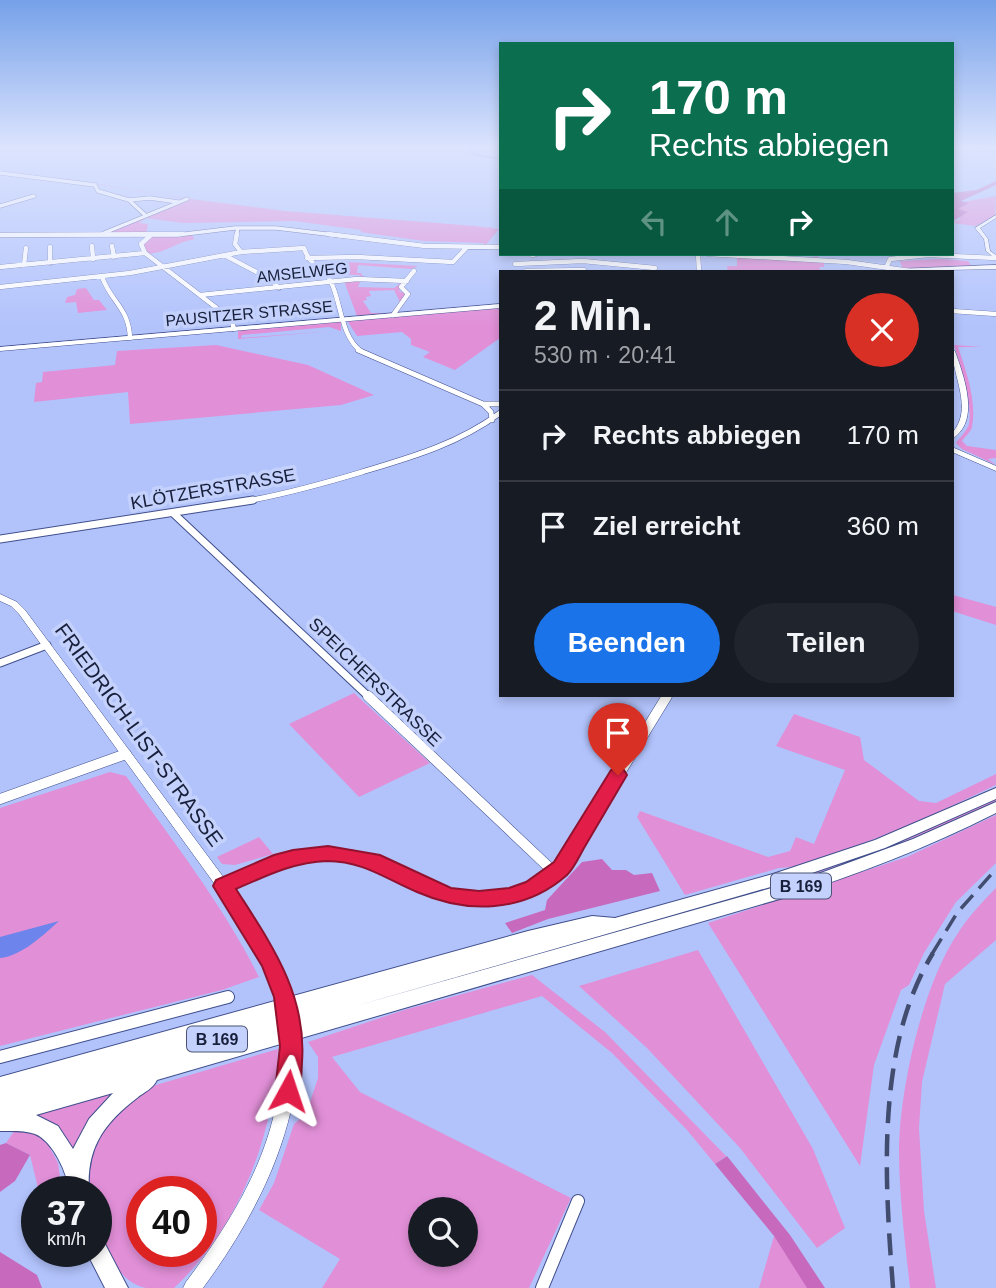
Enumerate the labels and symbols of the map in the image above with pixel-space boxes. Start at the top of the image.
street label: AMSELWEG [256,259,348,286]
street label: PAUSITZER STRASSE [165,298,333,329]
street label: KLÖTZERSTRASSE [129,465,297,513]
street label: SPEICHERSTRASSE [305,614,445,750]
street label: FRIEDRICH-LIST-STRASSE [51,619,228,850]
pin [588,703,648,775]
road number: B 169 [771,874,831,898]
road number: B 169 [187,1026,247,1051]
position arrow [251,1054,325,1128]
speed limit sign: 40 [126,1176,217,1267]

